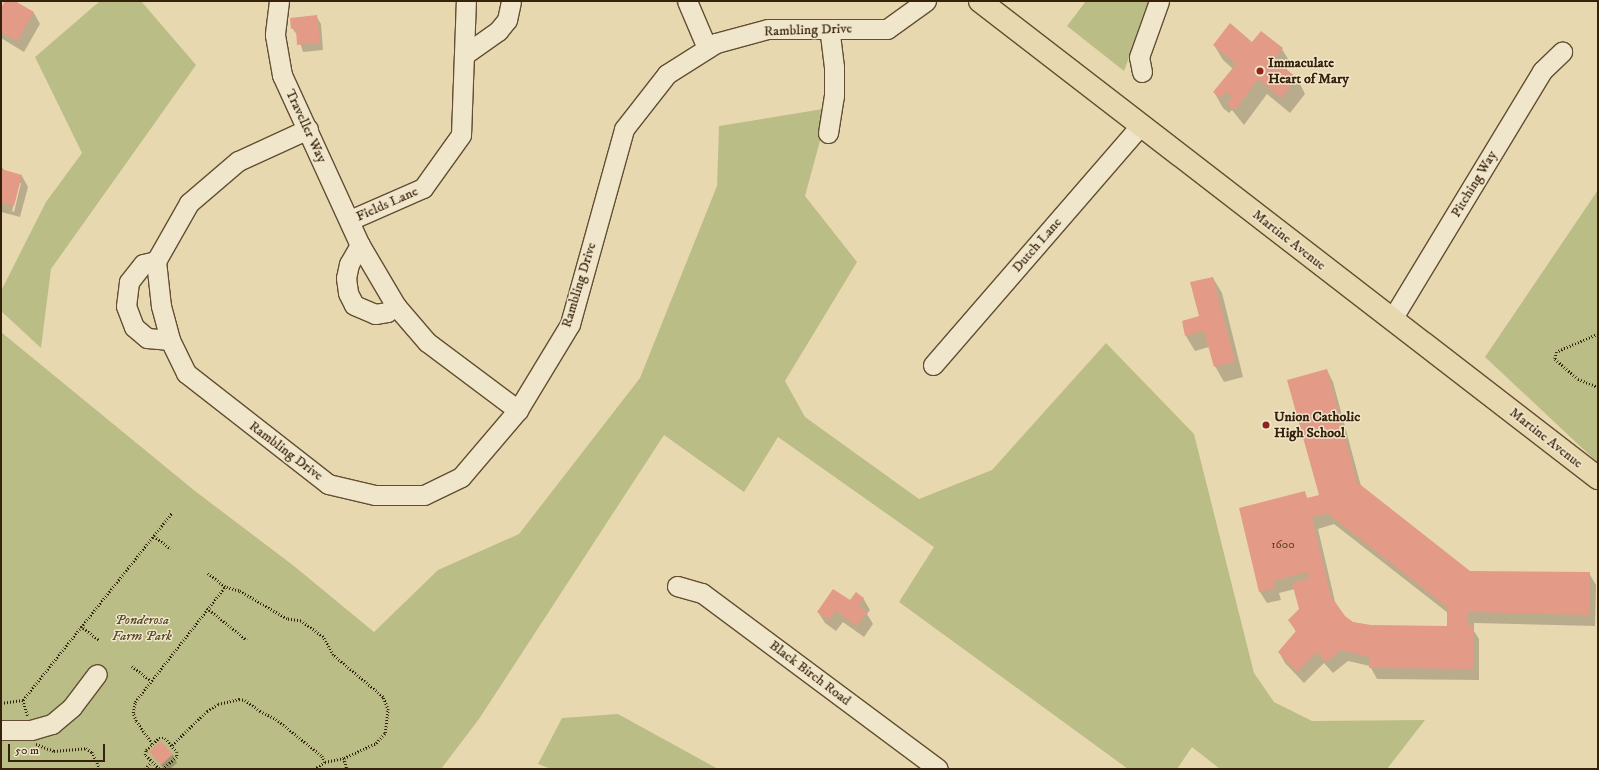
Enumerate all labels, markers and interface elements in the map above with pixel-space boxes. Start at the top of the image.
street label: Rambling Drive [764,20,852,40]
place label: Immaculate Heart of Mary [1268,55,1349,88]
marker: Immaculate Heart of Mary [1255,66,1265,76]
street label: Traveller Way [282,87,330,165]
street label: Pitching Way [1448,148,1500,220]
street label: Fields Lane [353,183,421,225]
street label: Martine Avenue [1249,206,1329,274]
street label: Dutch Lane [1009,214,1065,276]
street label: Rambling Drive [558,240,600,330]
street label: Martine Avenue [1506,404,1586,472]
place label: Union Catholic High School [1274,409,1360,442]
street label: Rambling Drive [246,418,326,484]
marker: Union Catholic High School [1261,420,1271,430]
house number: 1600 [1271,538,1295,552]
park label: Ponderosa Farm Park [112,612,172,644]
street label: Black Birch Road [766,637,854,709]
scale bar [10,736,107,762]
text: 50 m [15,743,39,758]

